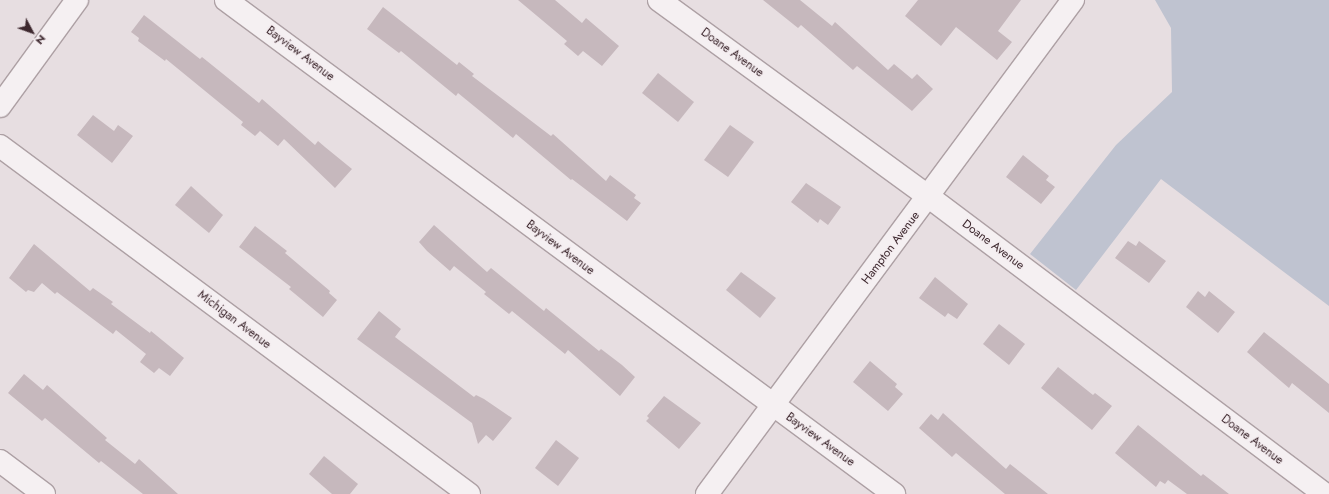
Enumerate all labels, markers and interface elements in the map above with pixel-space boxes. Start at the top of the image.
north arrow [12,12,52,52]
street label: Bayview Avenue [263,24,337,84]
street label: Doane Avenue [698,25,766,81]
text: N [32,31,50,48]
street label: Hampton Avenue [859,209,923,287]
street label: Doane Avenue [959,217,1027,273]
street label: Bayview Avenue [523,218,597,278]
street label: Michigan Avenue [195,288,273,352]
street label: Bayview Avenue [783,410,857,470]
street label: Doane Avenue [1218,412,1286,468]

